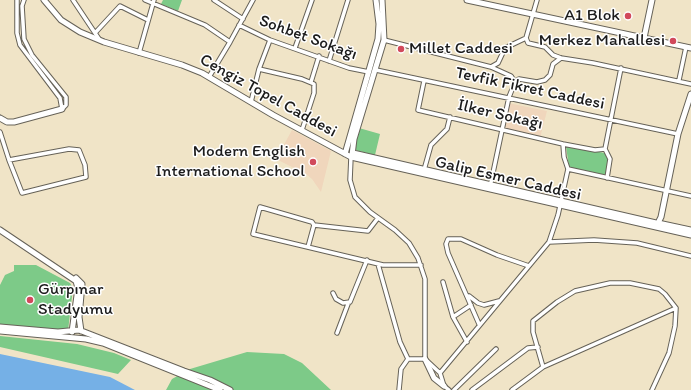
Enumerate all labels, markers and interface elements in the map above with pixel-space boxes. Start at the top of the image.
place label: A1 Blok [564,6,620,26]
street label: Sohbet Sokağı [256,11,360,65]
marker: A1 Blok [623,11,633,21]
place label: Merkez Mahallesi [539,31,665,51]
marker: Merkez Mahallesi [668,36,678,46]
place label: Millet Caddesi [409,39,513,59]
marker: Millet Caddesi [396,44,406,54]
street label: Cengiz Topel Caddesi [196,50,340,142]
street label: Tevfik Fikret Caddesi [454,63,606,115]
street label: İlker Sokağı [455,95,545,135]
place label: Modern English International School [155,142,305,182]
street label: Galip Esmer Caddesi [433,152,583,206]
marker: Modern English International School [308,157,318,167]
place label: Gürpınar Stadyumu [38,280,113,320]
marker: Gürpınar Stadyumu [25,295,35,305]

